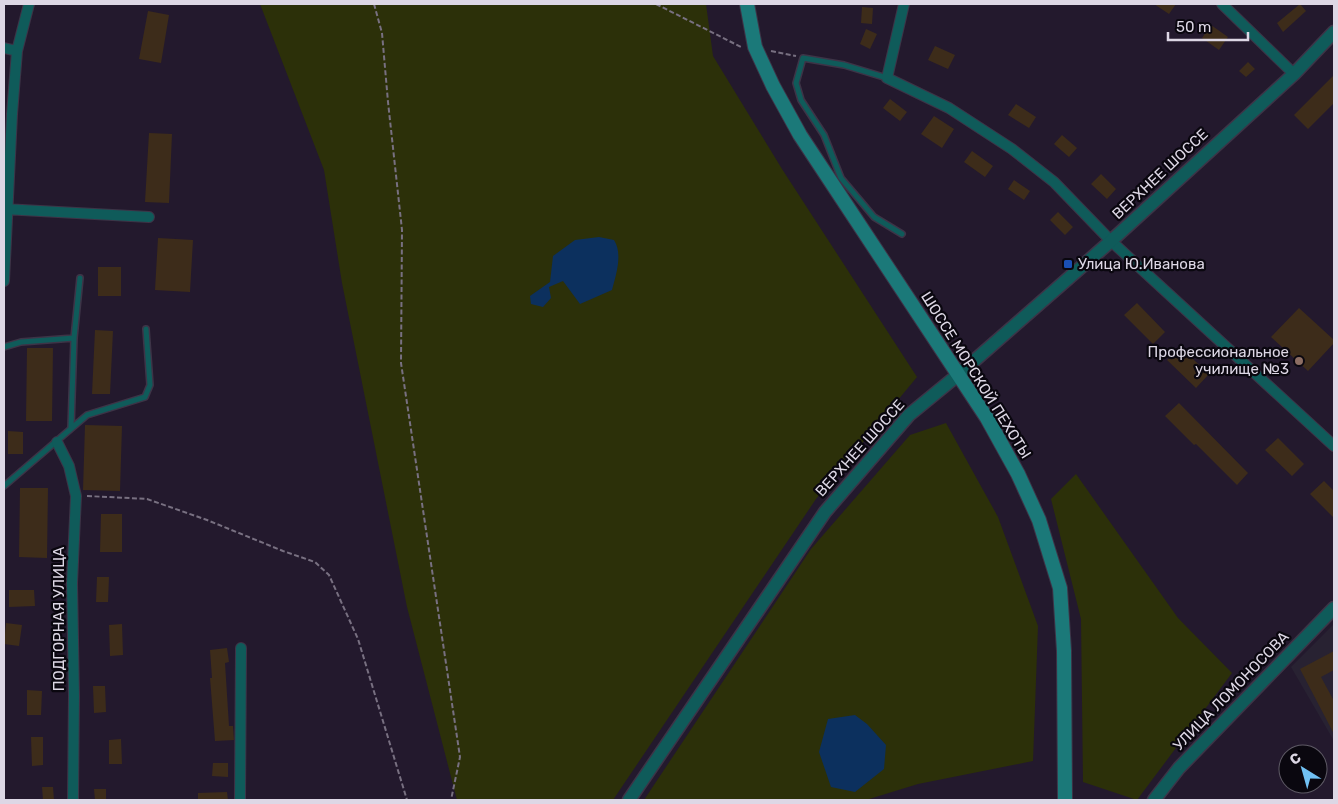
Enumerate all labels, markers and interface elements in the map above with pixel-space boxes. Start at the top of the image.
scale bar [1168,10,1248,42]
text: 50 m [1176,18,1211,36]
street label: ВЕРХНЕЕ ШОССЕ [1108,125,1212,223]
place label: Улица Ю.Иванова [1078,255,1205,273]
marker: Улица Ю.Иванова [1062,258,1074,270]
street label: ШОССЕ МОРСКОЙ ПЕХОТЫ [917,288,1035,462]
place label: Профессиональное училище №3 [1148,343,1289,378]
marker: Профессиональное училище №3 [1293,355,1305,367]
street label: ВЕРХНЕЕ ШОССЕ [812,396,908,500]
street label: ПОДГОРНАЯ УЛИЦА [50,547,68,691]
street label: УЛИЦА ЛОМОНОСОВА [1169,628,1293,754]
north arrow [1278,744,1328,794]
text: С [1286,749,1305,769]

